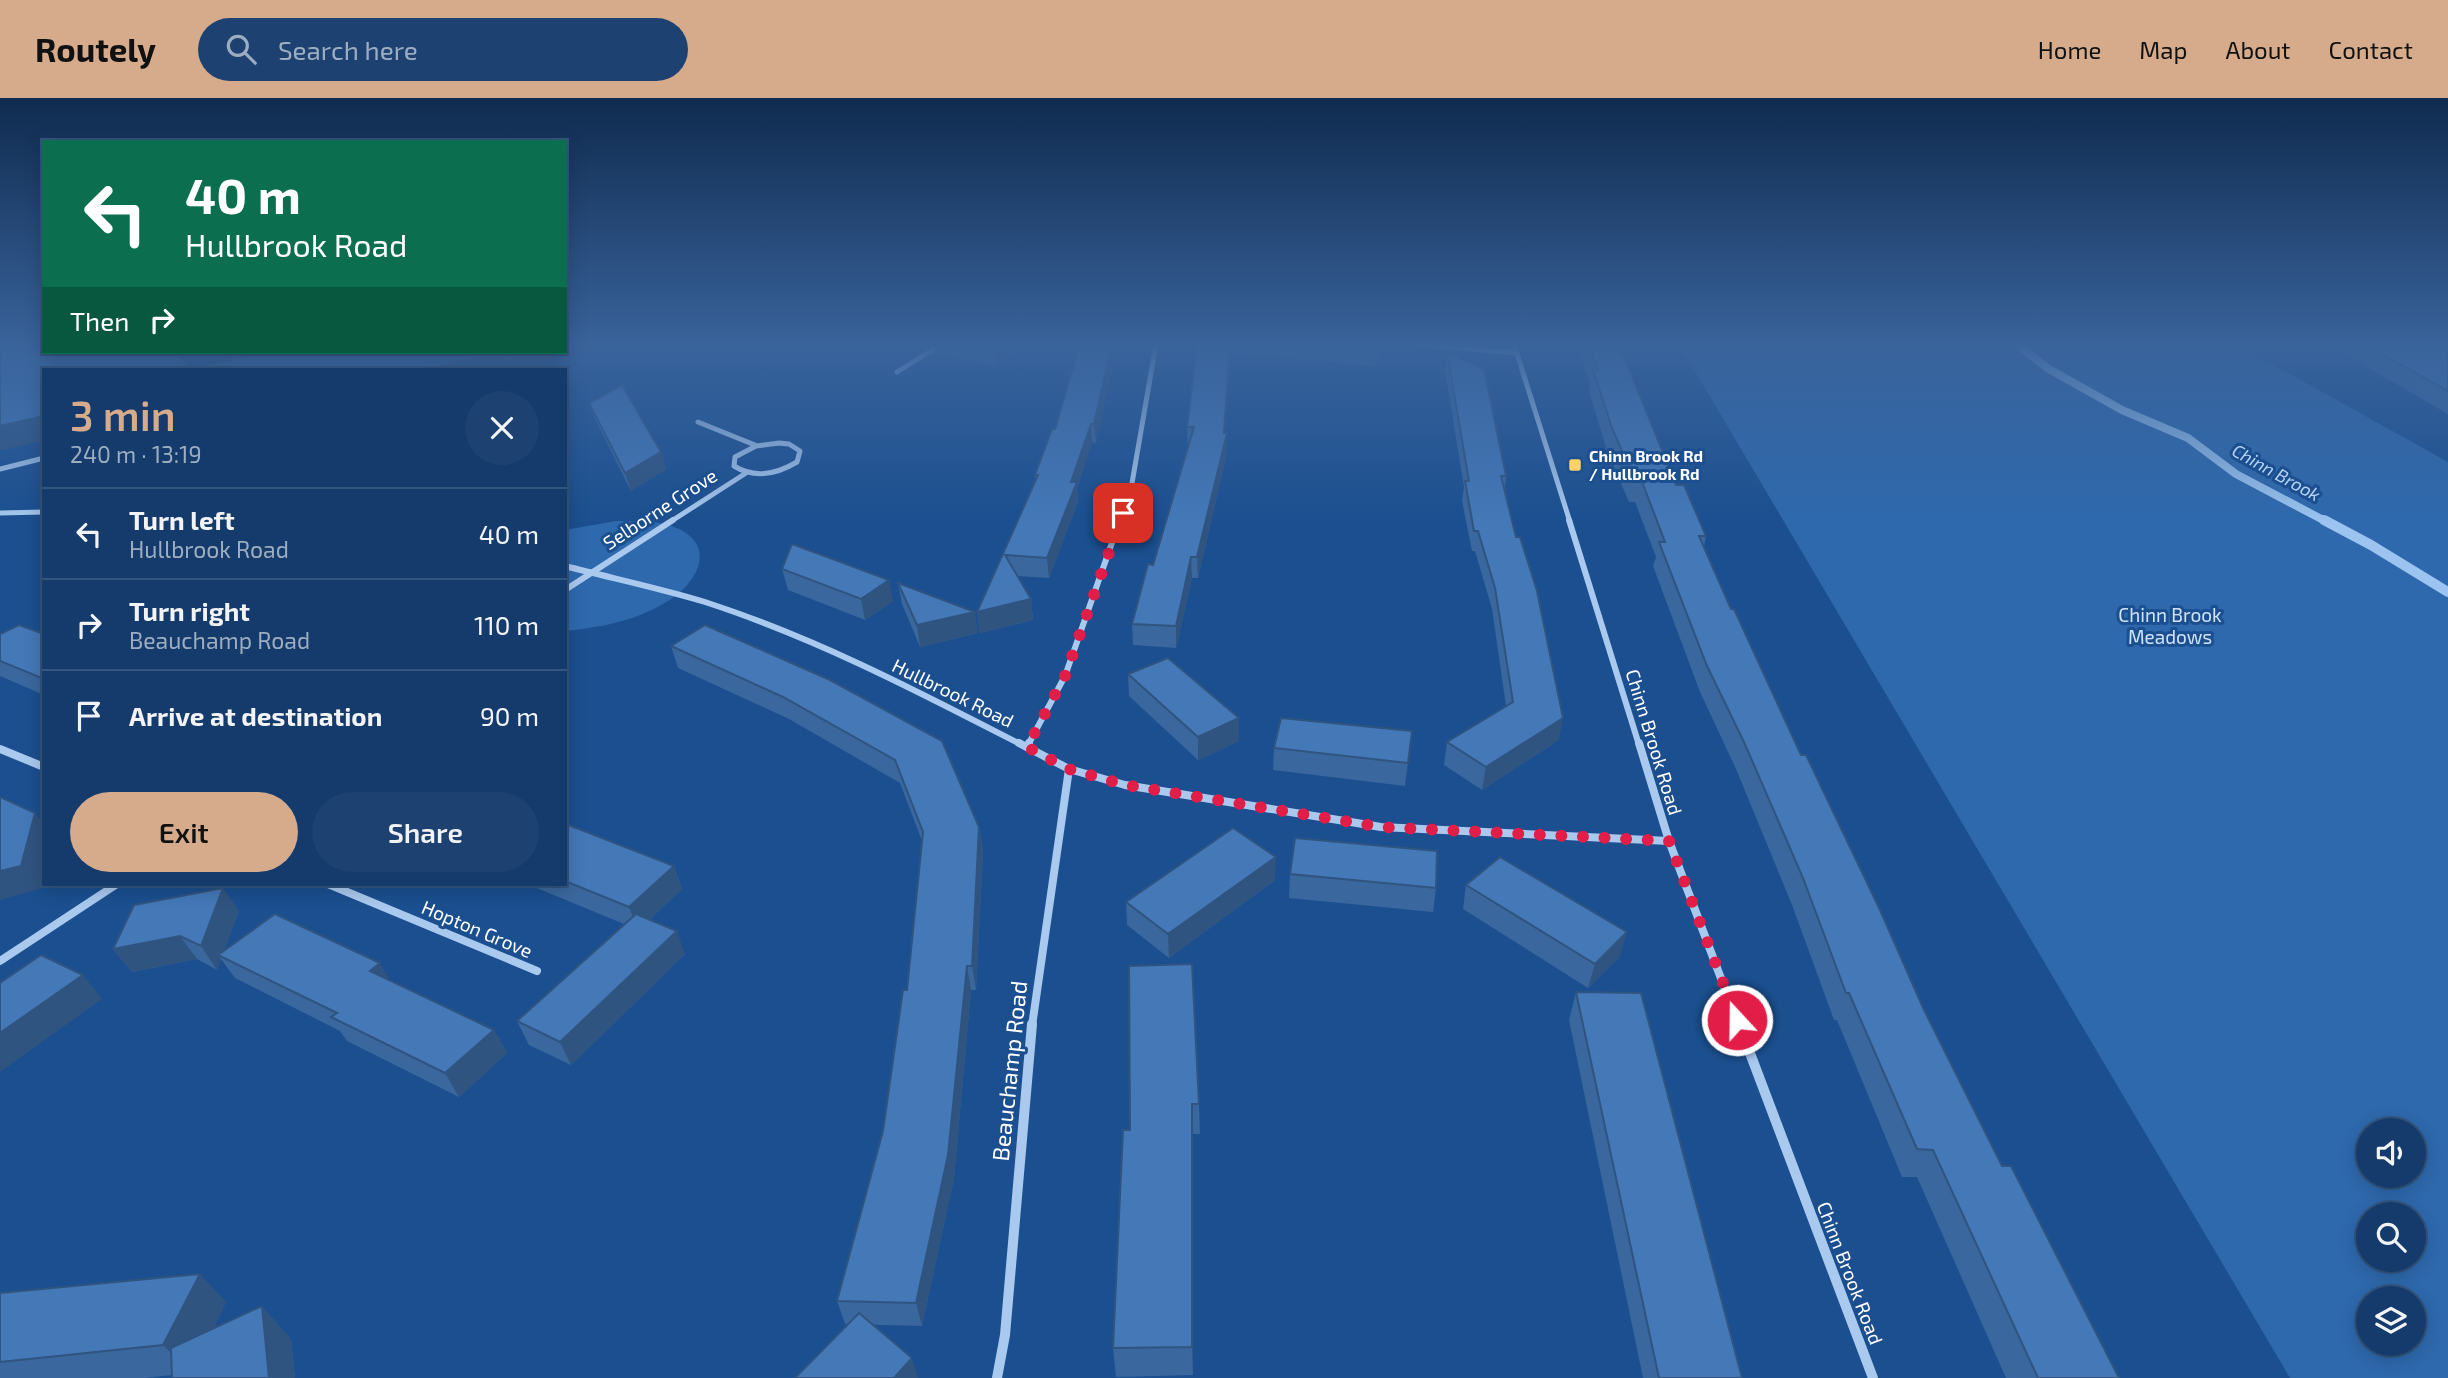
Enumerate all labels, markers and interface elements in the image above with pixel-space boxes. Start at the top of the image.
search box [198,18,688,81]
text: Routely [35,29,156,69]
icon: search [222,30,260,68]
text: Search here [278,34,418,65]
text: Home [2038,35,2101,64]
text: Map [2139,35,2187,64]
text: About [2225,35,2291,64]
text: Contact [2329,35,2413,64]
text: 40 m [185,165,301,224]
icon: left [70,168,161,259]
text: Hullbrook Road [185,225,407,263]
icon: right [143,301,181,339]
text: Then [70,305,129,336]
text: 3 min [70,389,176,439]
button: close [465,391,539,465]
water label: Chinn Brook [2228,439,2325,505]
text: 240 m · 13:19 [70,440,202,468]
place label: Chinn Brook Rd / Hullbrook Rd [1589,446,1703,483]
marker: Chinn Brook Rd / Hullbrook Rd [1567,457,1583,473]
street label: Selborne Grove [598,463,721,554]
pin [1093,483,1153,543]
icon: arrive [1104,494,1142,532]
text: Turn left [129,504,235,535]
icon: left [70,515,108,553]
text: 40 m [479,518,539,549]
text: Hullbrook Road [129,535,289,563]
text: Turn right [129,595,250,626]
park label: Chinn Brook Meadows [2118,603,2222,648]
icon: right [70,606,108,644]
text: 110 m [474,609,539,640]
text: Beauchamp Road [129,626,310,654]
street label: Hullbrook Road [889,653,1018,732]
street label: Chinn Brook Road [1621,666,1688,817]
icon: arrive [70,697,108,735]
text: Arrive at destination [129,700,382,731]
text: 90 m [480,700,539,731]
button: Exit [70,792,298,872]
button: Share [312,792,539,872]
street label: Hopton Grove [418,895,536,962]
street label: Beauchamp Road [986,979,1032,1162]
position arrow [1700,983,1774,1057]
map controls [2356,1118,2426,1356]
button: sound [2356,1118,2426,1188]
street label: Chinn Brook Road [1813,1198,1888,1347]
button: search [2356,1202,2426,1272]
button: layers [2356,1286,2426,1356]

